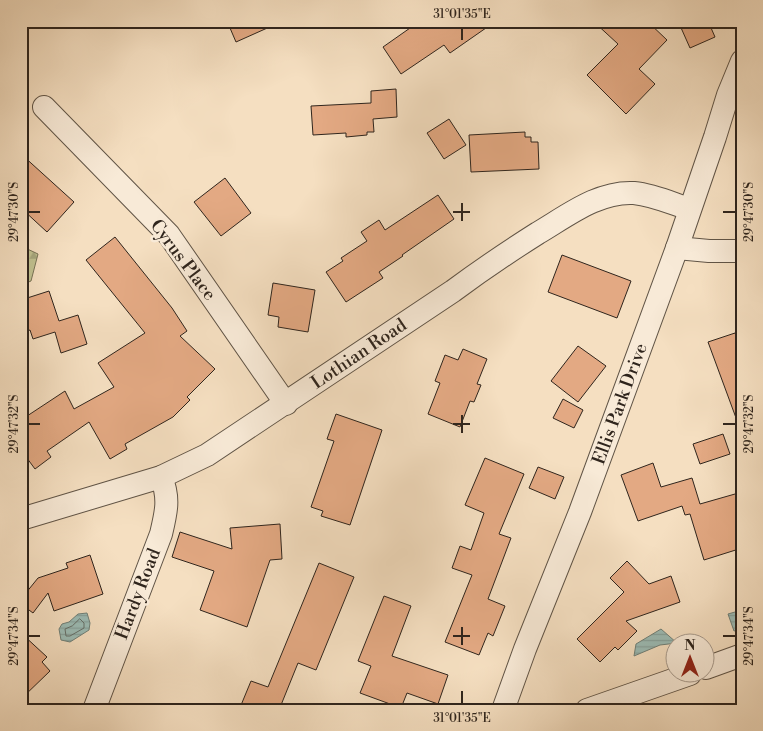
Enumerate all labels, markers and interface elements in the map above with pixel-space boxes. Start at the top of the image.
text: 31°01'35"E [433,7,491,22]
text: 29°47'30"S [7,182,22,242]
text: 29°47'30"S [742,182,757,242]
street label: Cyrus Place [145,215,221,305]
street label: Lothian Road [307,313,412,394]
street label: Ellis Park Drive [587,340,653,468]
text: 29°47'32"S [7,394,22,453]
text: 29°47'32"S [742,394,757,453]
street label: Hardy Road [110,544,166,643]
text: 29°47'34"S [7,606,22,666]
text: 29°47'34"S [742,606,757,666]
north arrow [666,634,716,684]
text: N [684,637,696,655]
text: 31°01'35"E [433,711,491,726]

